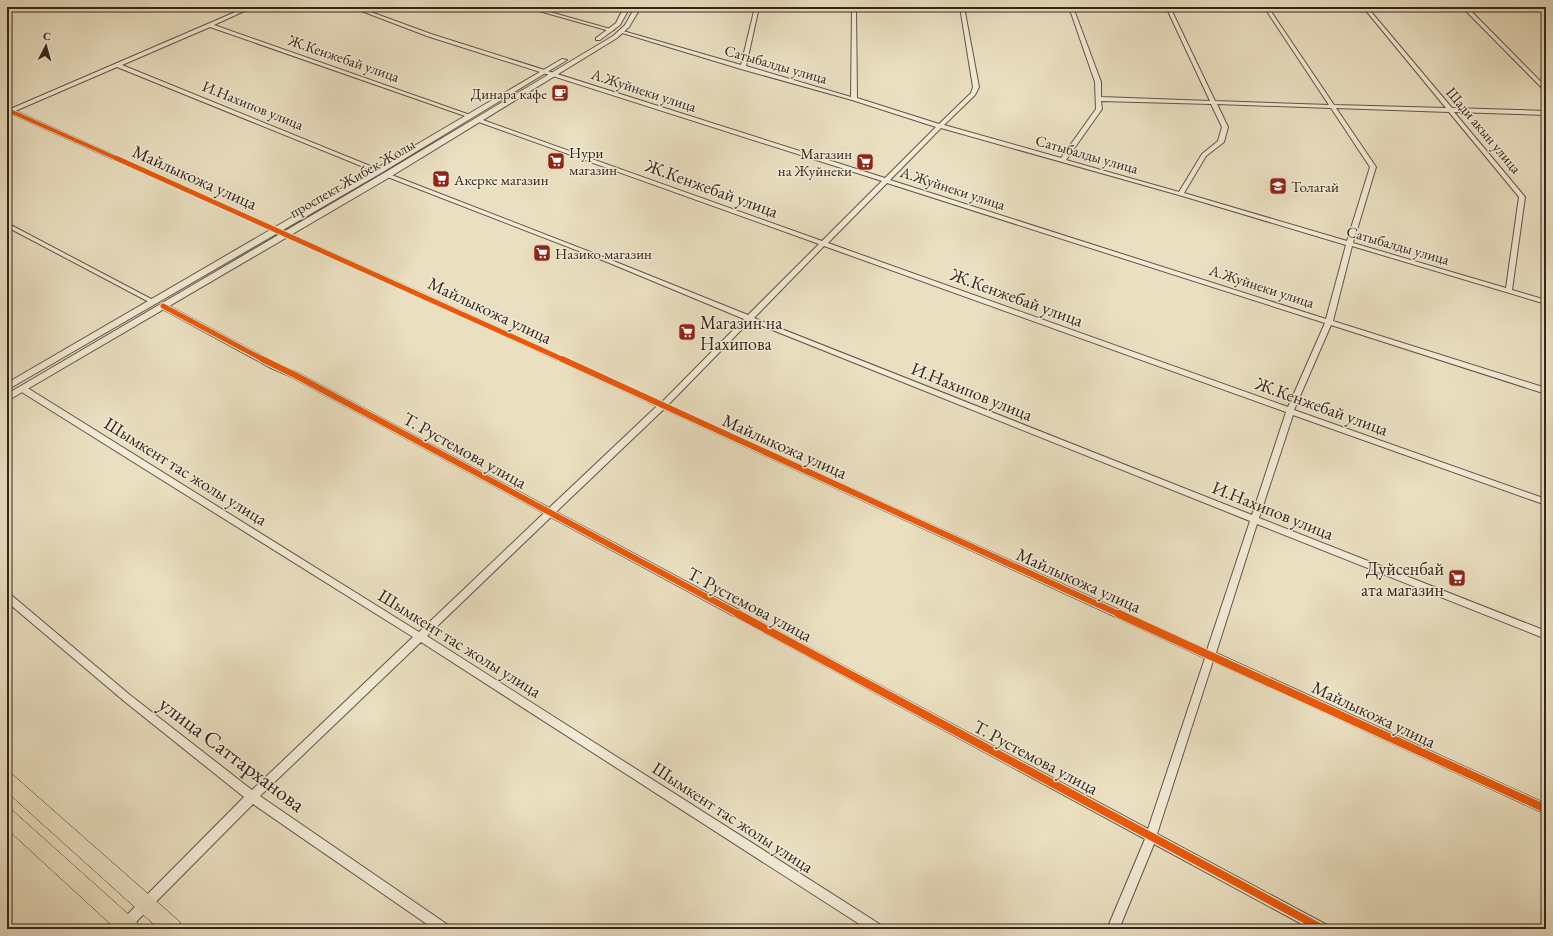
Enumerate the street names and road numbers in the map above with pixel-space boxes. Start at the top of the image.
street label: Ж.Кенжебай улица [285,30,402,86]
street label: Сатыбалды улица [722,40,830,88]
street label: А.Жуйнеки улица [588,64,699,116]
street label: И.Нахипов улица [200,76,306,134]
street label: Шади акын улица [1442,83,1526,177]
street label: Сатыбалды улица [1033,130,1141,178]
street label: проспект Жибек Жолы [286,134,418,222]
street label: Майлыкожа улица [129,139,262,215]
street label: Ж.Кенжебай улица [642,153,782,223]
street label: А.Жуйнеки улица [897,162,1008,214]
street label: Сатыбалды улица [1344,221,1452,269]
street label: А.Жуйнеки улица [1206,260,1317,312]
street label: Ж.Кенжебай улица [947,262,1087,332]
street label: Майлыкожа улица [424,271,556,349]
street label: И.Нахипов улица [908,356,1037,426]
street label: Ж.Кенжебай улица [1252,371,1392,441]
street label: Т. Рустемова улица [399,406,532,494]
street label: Майлыкожа улица [719,408,852,484]
street label: Шымкент тас жолы улица [100,411,272,531]
street label: И.Нахипов улица [1209,475,1338,545]
street label: Майлыкожа улица [1013,542,1146,618]
street label: Т. Рустемова улица [684,561,817,647]
street label: Шымкент тас жолы улица [374,583,546,703]
street label: Майлыкожа улица [1308,675,1440,753]
street label: улица Саттарханова [153,689,311,819]
street label: Т. Рустемова улица [970,714,1103,800]
street label: Шымкент тас жолы улица [648,756,819,878]

